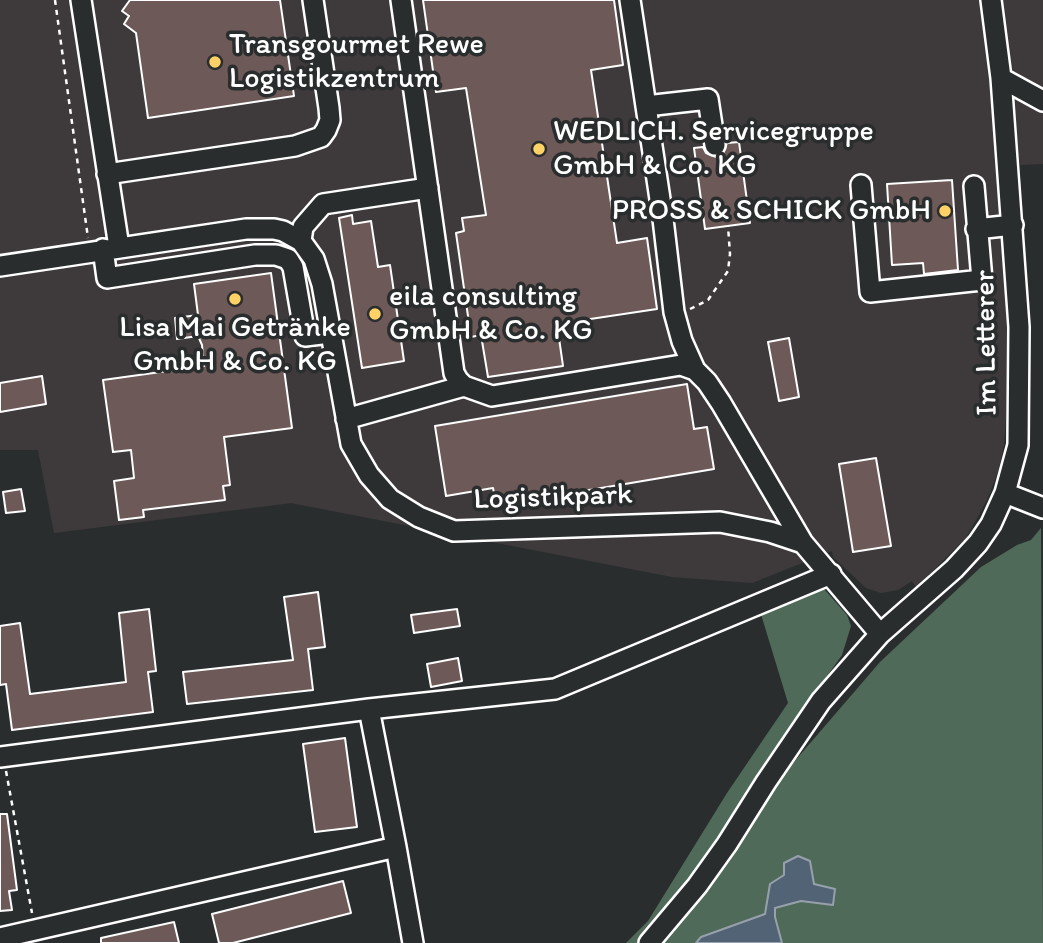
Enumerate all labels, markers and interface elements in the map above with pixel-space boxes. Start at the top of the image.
place label: Transgourmet Rewe Logistikzentrum [229,27,484,97]
marker: Transgourmet Rewe Logistikzentrum [207,54,223,70]
place label: WEDLICH. Servicegruppe GmbH & Co. KG [553,114,874,184]
marker: WEDLICH. Servicegruppe GmbH & Co. KG [531,141,547,157]
place label: PROSS & SCHICK GmbH [612,193,931,229]
marker: PROSS & SCHICK GmbH [937,203,953,219]
street label: Im Letterer [968,270,1006,416]
place label: eila consulting GmbH & Co. KG [389,279,593,350]
marker: Lisa Mai Getränke GmbH & Co. KG [227,291,243,307]
marker: eila consulting GmbH & Co. KG [367,306,383,322]
place label: Lisa Mai Getränke GmbH & Co. KG [119,310,351,380]
street label: Logistikpark [473,477,633,519]

